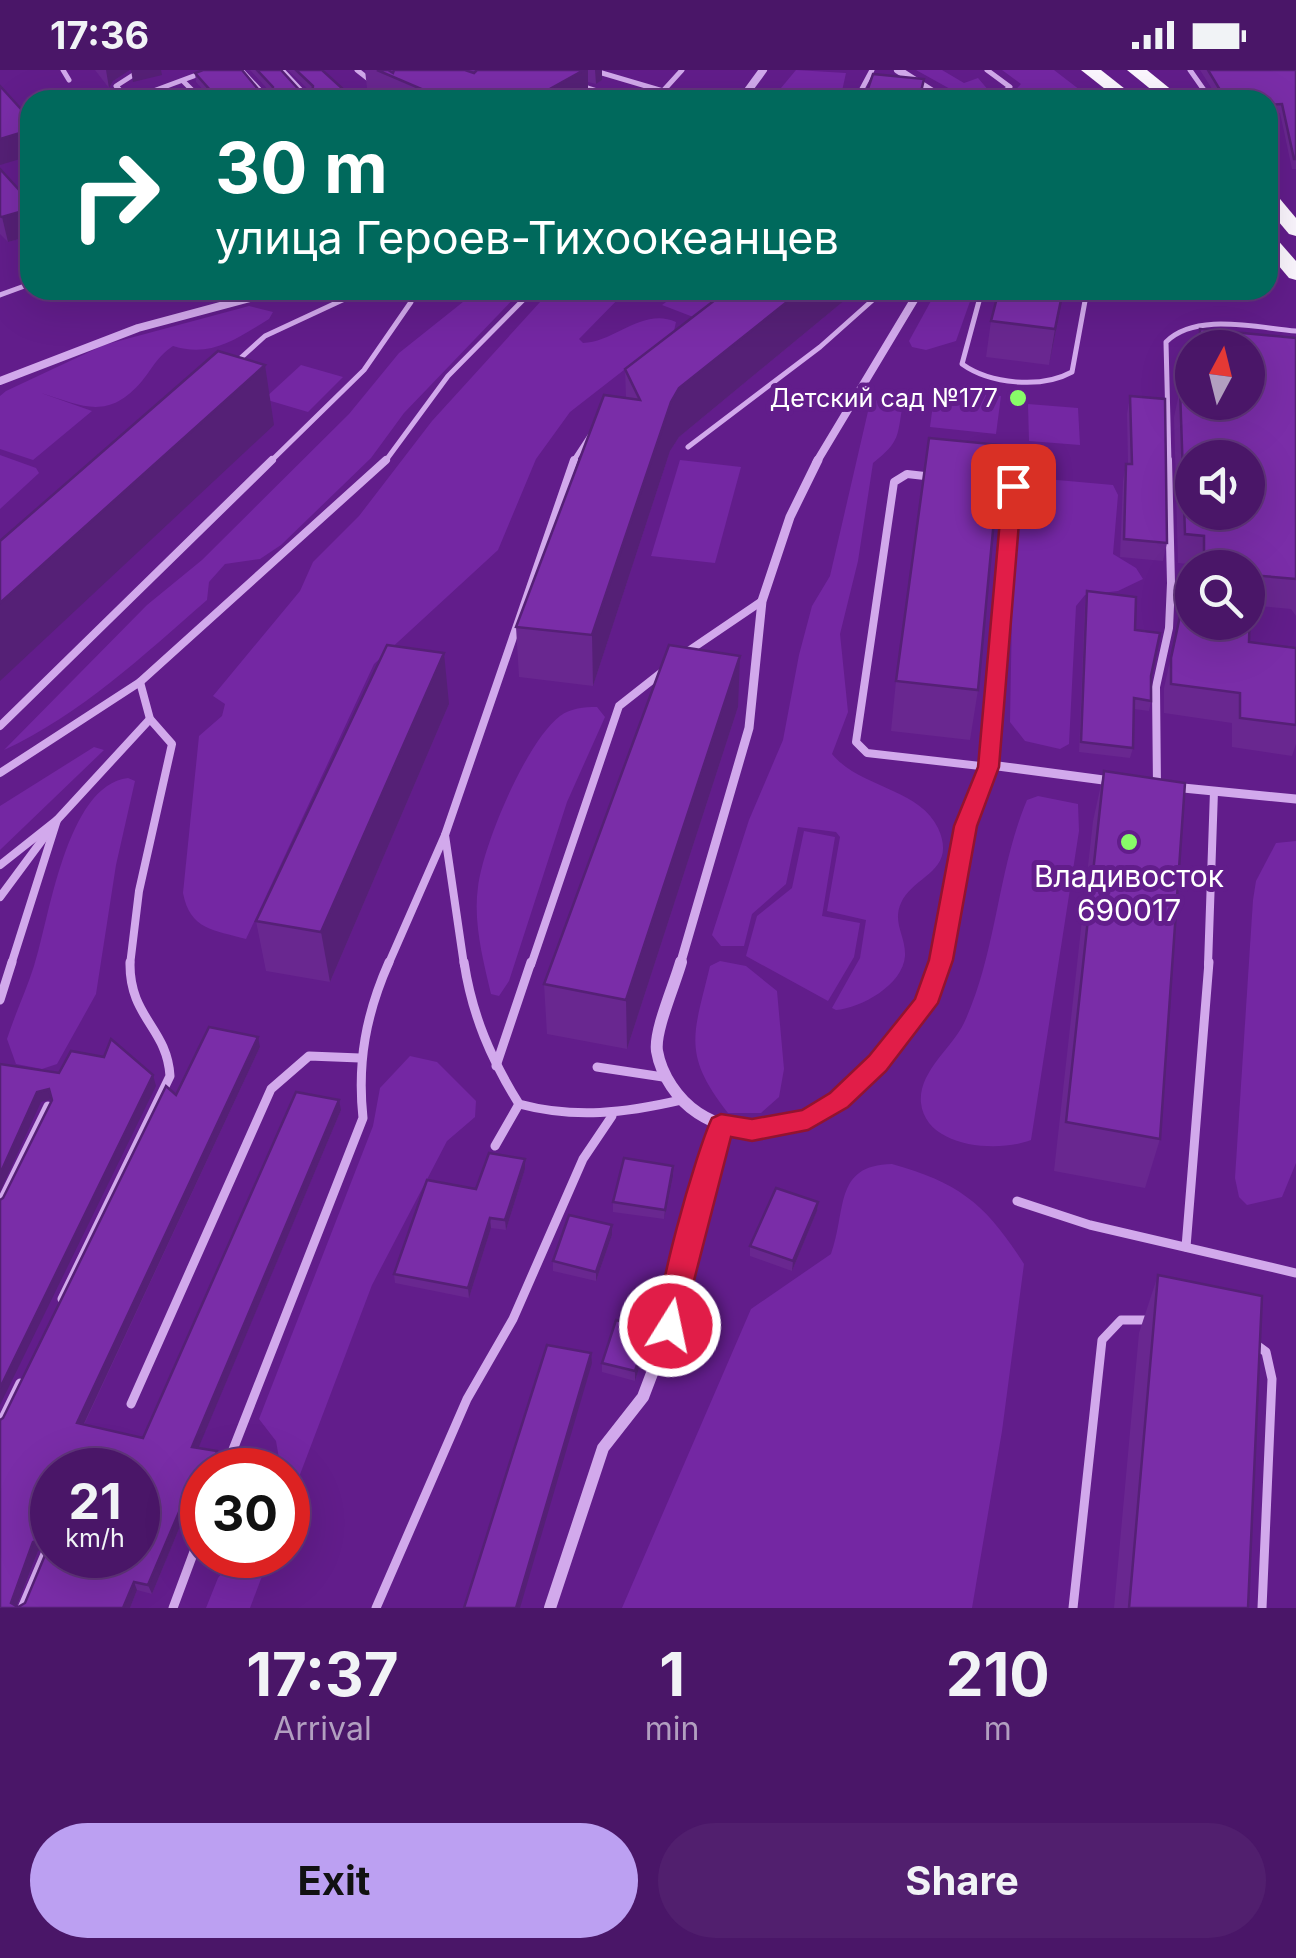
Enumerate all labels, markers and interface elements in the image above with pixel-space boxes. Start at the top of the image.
text: 17:36 [50,12,149,58]
text: 30 m [215,125,388,210]
icon: right [50,130,180,260]
text: улица Героев-Тихоокеанцев [215,210,839,265]
north arrow [1175,330,1265,420]
map controls [1175,330,1265,640]
place label: Детский сад №177 [770,383,998,413]
marker: Детский сад №177 [1007,387,1029,409]
button: sound [1175,440,1265,530]
pin [971,444,1056,529]
icon: arrive [986,459,1041,514]
button: search [1175,550,1265,640]
marker: Владивосток 690017 [1118,831,1140,853]
place label: Владивосток 690017 [1034,858,1224,928]
position arrow [618,1274,722,1378]
speed limit sign: 30 [180,1448,310,1578]
text: 21 [68,1471,122,1531]
text: km/h [65,1523,125,1553]
text: 17:37 [246,1638,399,1710]
text: 1 [659,1638,685,1710]
text: 210 [946,1638,1050,1710]
text: Arrival [273,1709,372,1748]
text: min [645,1709,699,1748]
text: m [984,1709,1012,1748]
button: Exit [30,1823,638,1938]
button: Share [658,1823,1266,1938]

